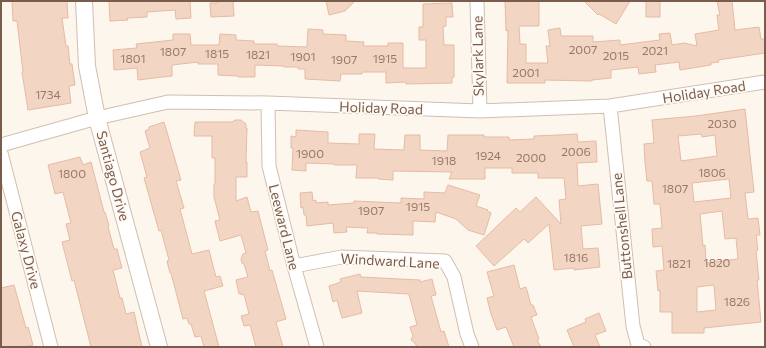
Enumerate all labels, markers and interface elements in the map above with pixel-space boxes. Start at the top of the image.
street label: Skylark Lane [468,16,487,96]
house number: 2007 [569,42,597,56]
house number: 2021 [642,43,668,57]
house number: 1807 [160,44,186,58]
house number: 1815 [205,46,229,60]
house number: 1821 [246,47,270,61]
house number: 2015 [603,48,629,62]
house number: 1901 [290,49,316,63]
house number: 1801 [120,51,146,65]
house number: 1915 [373,51,397,65]
house number: 1907 [331,52,357,66]
house number: 2001 [512,65,540,79]
street label: Holiday Road [661,77,747,106]
house number: 1734 [35,87,61,101]
street label: Holiday Road [339,98,423,117]
house number: 2030 [707,116,737,130]
street label: Santiago Drive [93,129,134,223]
house number: 2006 [561,144,591,158]
house number: 1900 [296,146,324,160]
house number: 1924 [475,148,501,162]
house number: 2000 [516,150,546,164]
house number: 1918 [432,153,456,167]
house number: 1806 [698,165,726,179]
house number: 1800 [58,166,86,180]
street label: Buttonshell Lane [607,172,636,280]
house number: 1807 [662,181,688,195]
street label: Leeward Lane [266,182,303,272]
house number: 1915 [406,199,430,213]
house number: 1907 [358,203,384,217]
street label: Galaxy Drive [8,209,45,291]
street label: Windward Lane [340,249,440,272]
house number: 1816 [564,250,588,264]
house number: 1820 [704,255,731,269]
house number: 1821 [667,256,691,270]
house number: 1826 [724,294,750,308]

